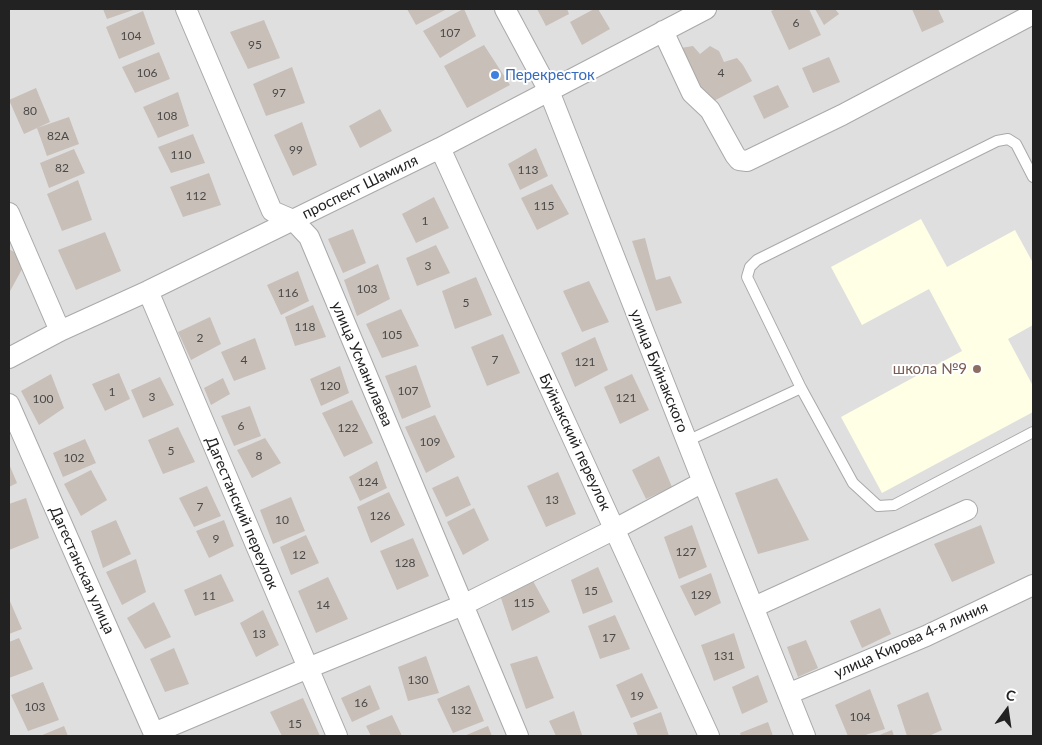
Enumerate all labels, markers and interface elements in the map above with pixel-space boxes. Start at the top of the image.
house number: 6 [793,16,799,30]
house number: 107 [440,26,460,40]
house number: 104 [121,29,141,43]
house number: 95 [248,38,262,52]
house number: 106 [137,66,157,80]
place label: Перекресток [505,66,595,84]
house number: 4 [718,66,724,80]
marker: Перекресток [489,69,501,81]
house number: 97 [272,86,286,100]
house number: 80 [23,104,37,118]
house number: 108 [157,109,177,123]
house number: 82А [47,129,69,143]
house number: 99 [289,143,303,157]
house number: 110 [171,148,191,162]
street label: проспект Шамиля [299,151,421,223]
house number: 82 [55,161,69,175]
house number: 113 [518,163,538,177]
house number: 112 [186,189,206,203]
house number: 115 [534,199,554,213]
house number: 1 [422,214,428,228]
house number: 3 [425,259,431,273]
house number: 103 [357,282,377,296]
house number: 116 [278,286,298,300]
house number: 5 [463,296,469,310]
street label: улица Усманилаева [328,299,396,429]
street label: улица Буйнакского [626,307,692,435]
house number: 118 [295,320,315,334]
house number: 105 [382,328,402,342]
house number: 2 [197,331,203,345]
house number: 4 [241,353,247,367]
house number: 7 [492,353,498,367]
house number: 121 [575,355,595,369]
place label: школа №9 [893,360,967,378]
marker: школа №9 [971,363,983,375]
street label: Буйнакский переулок [535,371,615,513]
house number: 120 [320,379,340,393]
house number: 107 [398,384,418,398]
house number: 1 [109,385,115,399]
house number: 3 [149,390,155,404]
house number: 121 [616,391,636,405]
house number: 100 [33,392,53,406]
house number: 6 [238,419,244,433]
house number: 122 [338,421,358,435]
street label: Дагестанский переулок [202,434,282,592]
house number: 109 [420,435,440,449]
house number: 5 [168,444,174,458]
house number: 8 [256,449,262,463]
house number: 102 [64,451,84,465]
house number: 124 [358,475,378,489]
house number: 13 [545,493,559,507]
house number: 7 [197,500,203,514]
street label: Дагестанская улица [46,503,118,637]
house number: 126 [370,509,390,523]
house number: 10 [275,513,289,527]
house number: 9 [213,532,219,546]
house number: 127 [676,545,696,559]
house number: 12 [292,548,306,562]
house number: 128 [395,556,415,570]
house number: 15 [584,584,598,598]
house number: 129 [691,588,711,602]
house number: 11 [202,589,216,603]
house number: 115 [514,596,534,610]
house number: 14 [316,598,330,612]
street label: улица Кирова 4-я линия [831,598,991,682]
house number: 13 [252,627,266,641]
house number: 17 [602,631,616,645]
house number: 131 [714,649,734,663]
house number: 130 [408,673,428,687]
north arrow [982,685,1032,735]
text: С [1004,686,1017,704]
house number: 19 [630,689,644,703]
house number: 16 [354,696,368,710]
house number: 103 [25,700,45,714]
house number: 132 [451,703,471,717]
house number: 104 [850,710,870,724]
house number: 15 [288,717,302,731]

